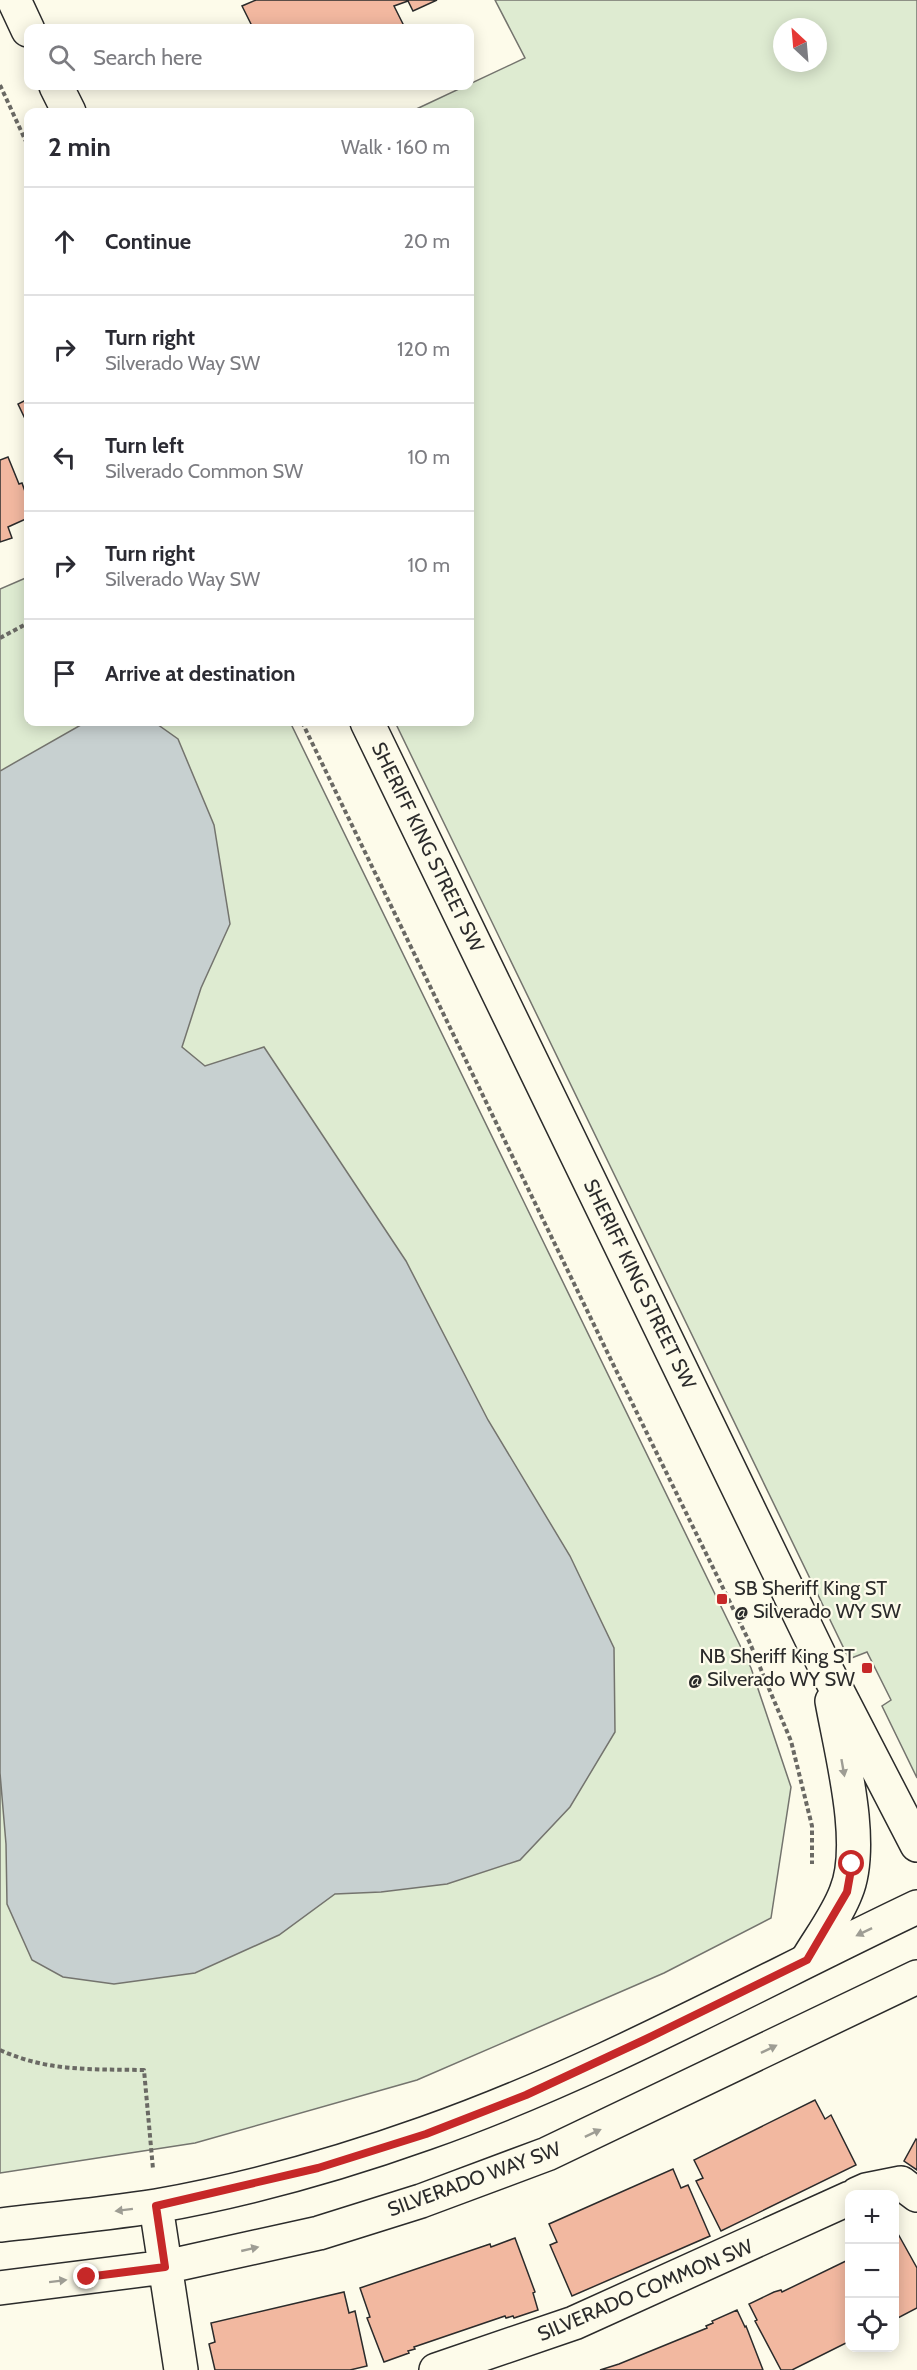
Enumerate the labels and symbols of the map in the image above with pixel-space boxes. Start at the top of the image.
north arrow [773,18,827,72]
street label: SHERIFF KING STREET SW [367,738,489,956]
street label: SHERIFF KING STREET SW [579,1175,701,1393]
place label: SB Sheriff King ST @ Silverado WY SW [734,1576,901,1623]
marker: SB Sheriff King ST @ Silverado WY SW [715,1592,729,1606]
place label: NB Sheriff King ST @ Silverado WY SW [688,1644,855,1691]
marker: NB Sheriff King ST @ Silverado WY SW [860,1661,874,1675]
one-way arrow [839,1759,848,1778]
route start [838,1850,864,1876]
one-way arrow [856,1928,873,1937]
one-way arrow [761,2044,778,2053]
one-way arrow [585,2128,602,2137]
street label: SILVERADO WAY SW [384,2136,564,2221]
one-way arrow [114,2205,133,2214]
street label: SILVERADO COMMON SW [534,2234,756,2346]
one-way arrow [241,2243,259,2253]
route end [73,2263,99,2289]
one-way arrow [49,2276,68,2286]

